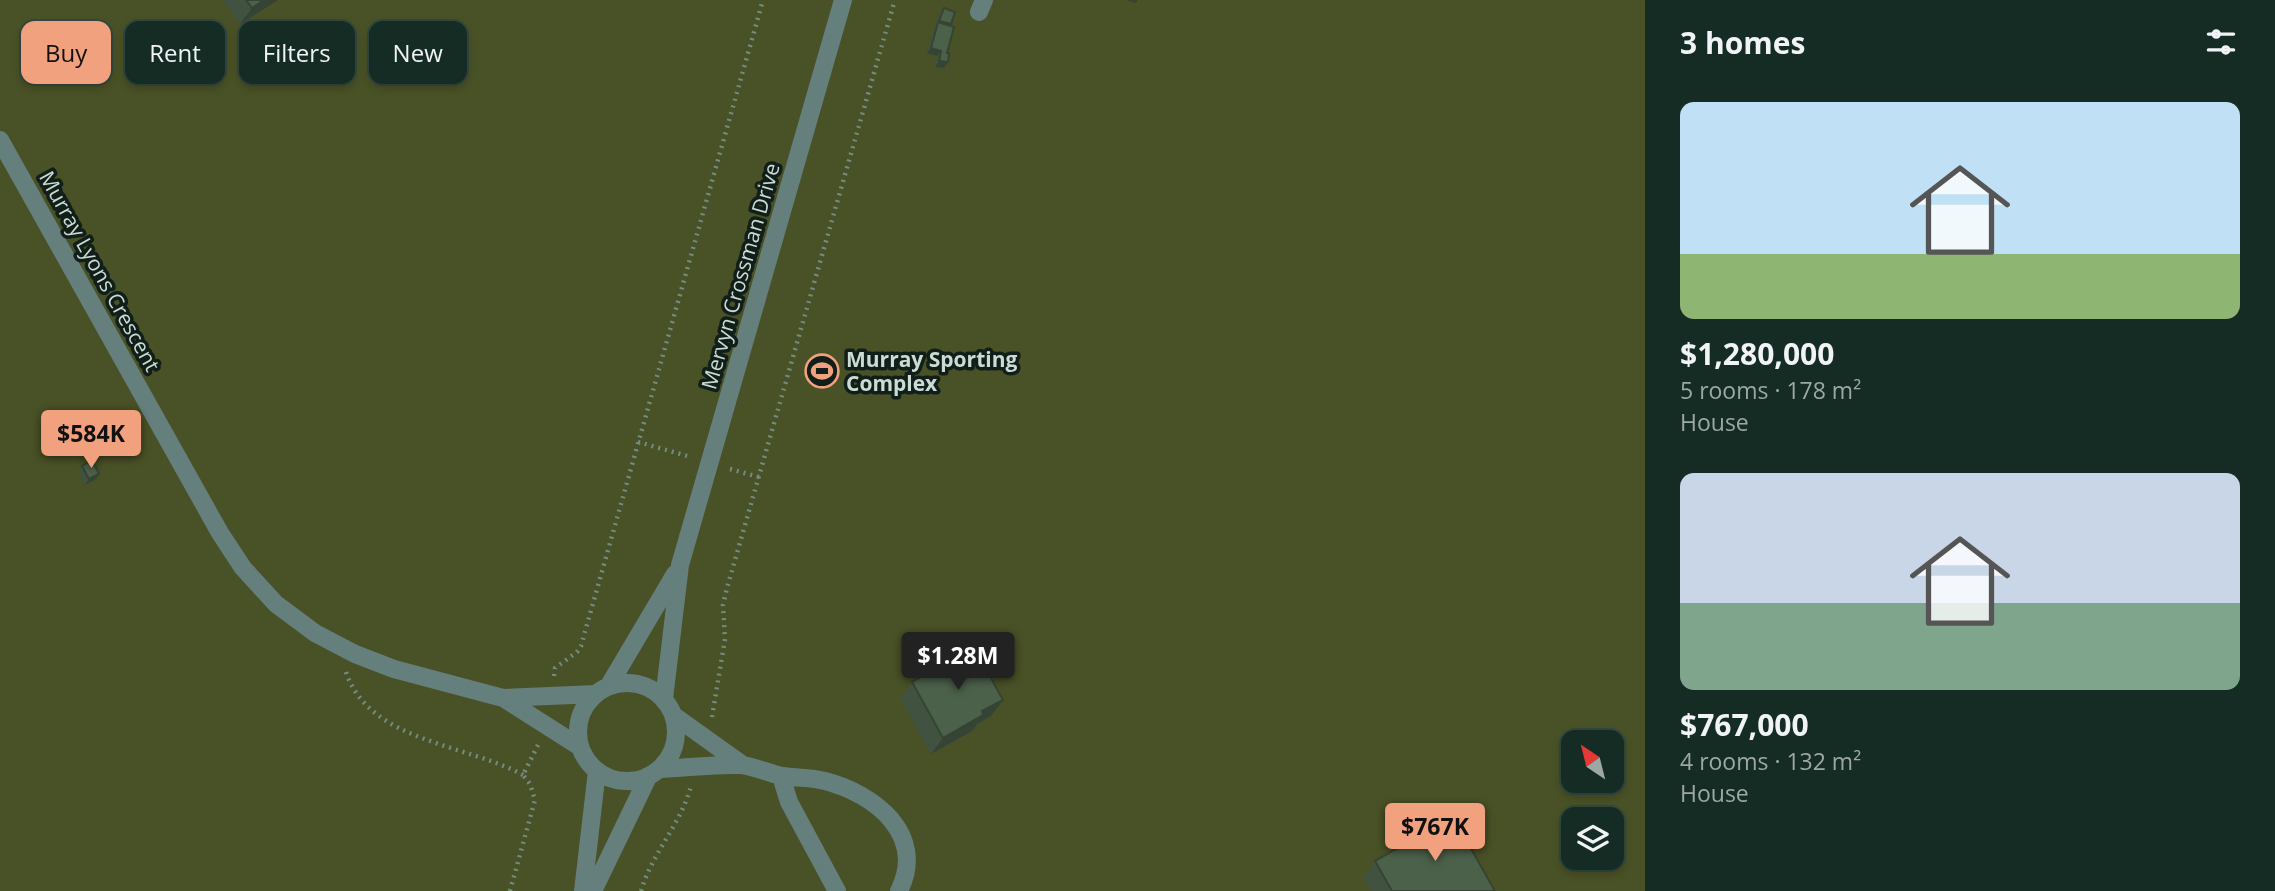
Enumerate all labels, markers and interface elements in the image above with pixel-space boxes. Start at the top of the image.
chip: Buy [21,21,111,84]
chip: Rent [125,21,225,84]
chip: Filters [239,21,355,84]
chip: New [369,21,467,84]
text: 3 homes [1680,22,1805,63]
icon: filters [2202,23,2240,61]
icon: home [1897,147,2023,273]
street label: Mervyn Crossman Drive [694,160,786,392]
street label: Murray Lyons Crescent [33,166,167,376]
text: $1,280,000 [1680,333,1834,374]
place label: Murray Sporting Complex [846,345,1017,397]
sports icon: Murray Sporting Complex [803,352,841,390]
text: 5 rooms · 178 m² [1680,374,1861,406]
text: House [1680,406,1749,438]
pin: $584K [42,410,140,470]
text: $584K [57,417,125,449]
icon: home [1897,518,2023,644]
pin: $1.28M [901,632,1015,692]
text: $1.28M [918,639,998,671]
text: $767,000 [1680,704,1809,745]
north arrow [1561,730,1624,793]
map controls [1561,730,1624,870]
text: 4 rooms · 132 m² [1680,745,1861,777]
text: House [1680,777,1749,809]
pin: $767K [1386,804,1484,863]
button: layers [1561,807,1624,870]
text: $767K [1401,810,1469,842]

